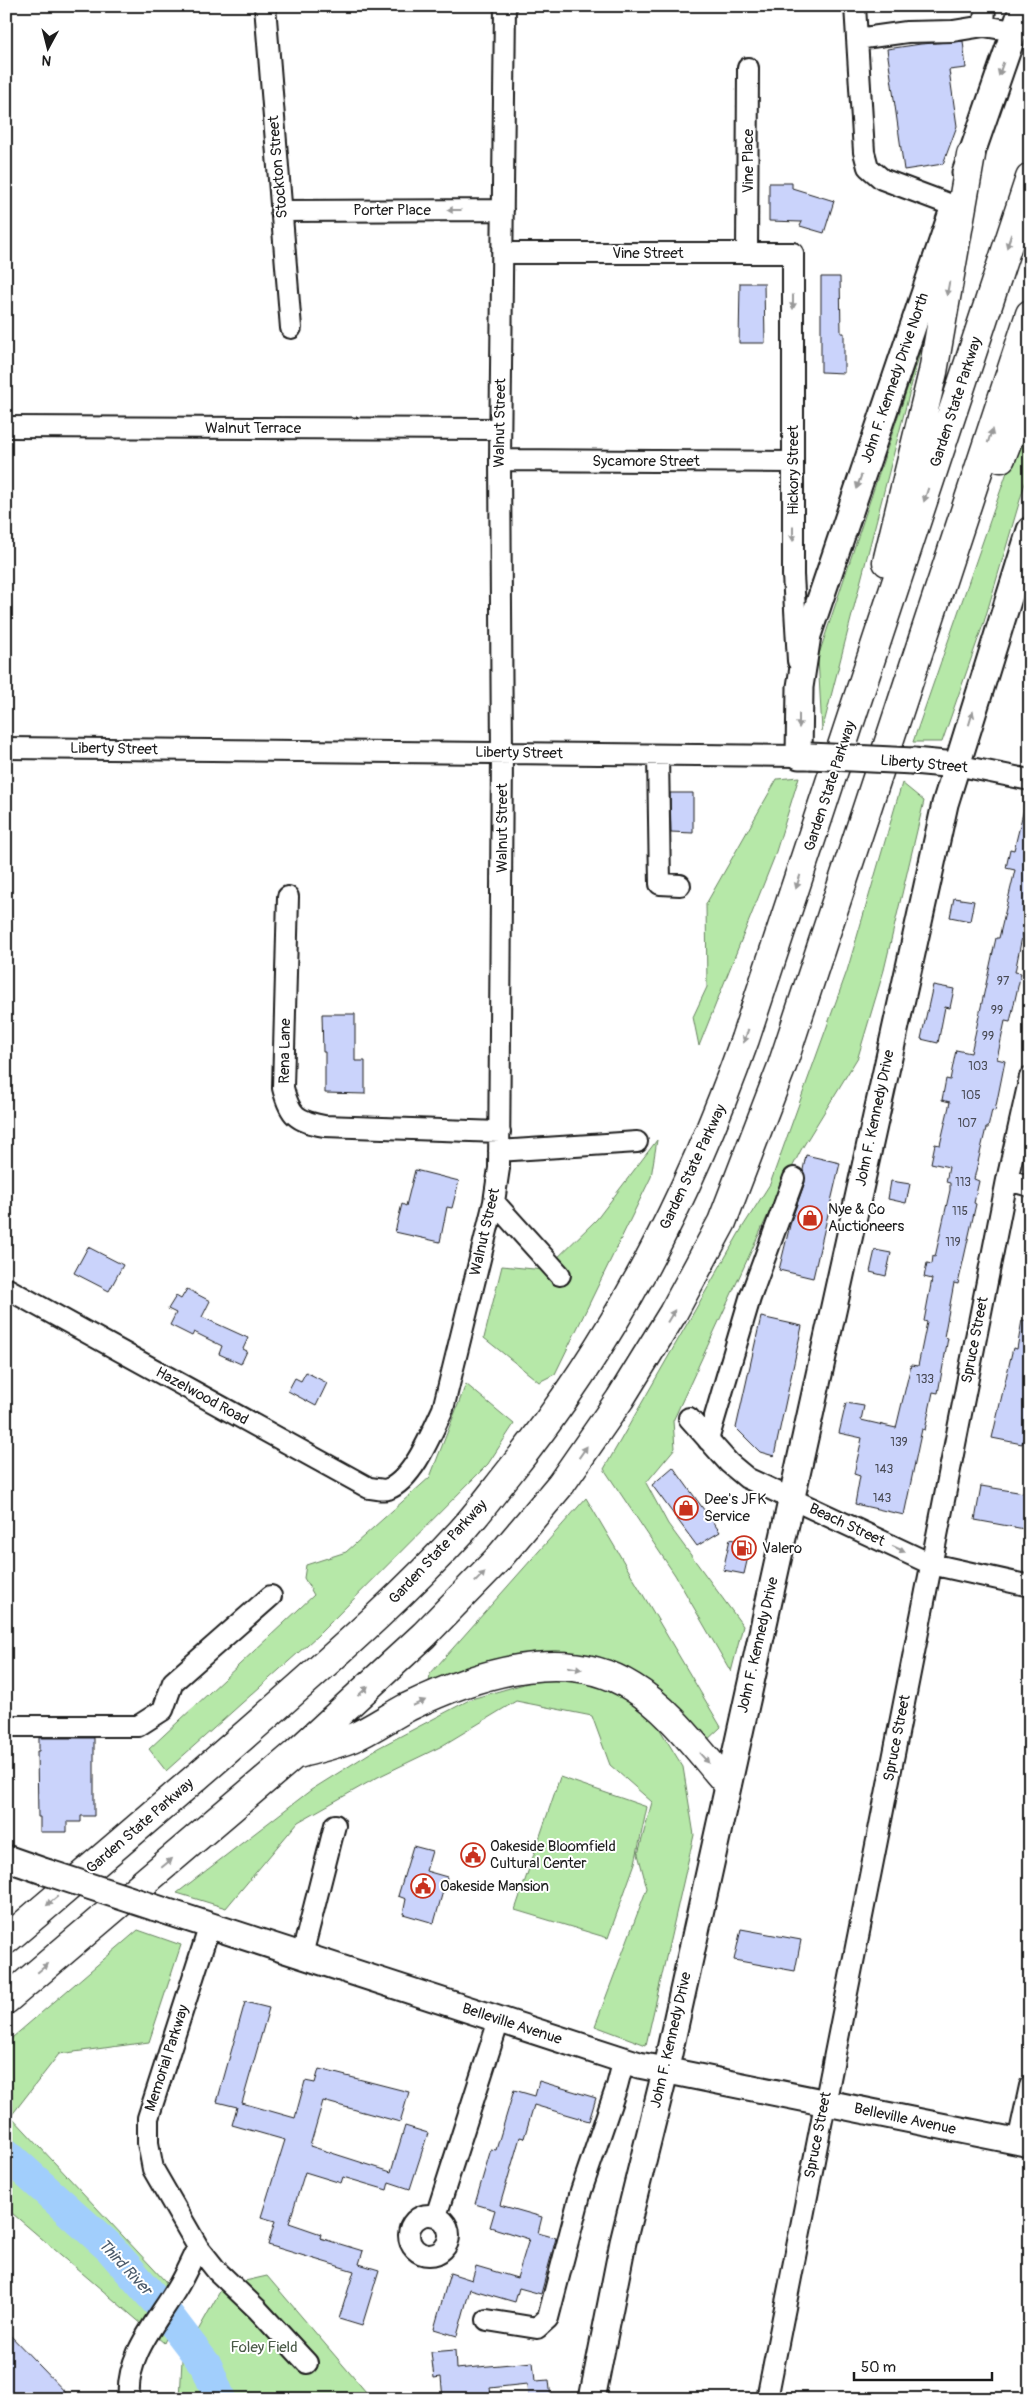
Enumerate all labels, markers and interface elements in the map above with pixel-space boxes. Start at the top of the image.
north arrow [22,22,72,72]
text: N [41,51,52,69]
one-way arrow [997,62,1005,77]
street label: Stockton Street [264,114,292,219]
street label: Vine Place [739,128,758,193]
street label: Porter Place [353,201,431,220]
one-way arrow [446,206,462,214]
one-way arrow [1005,233,1012,248]
street label: Vine Street [612,244,685,263]
one-way arrow [943,282,951,298]
street label: John F. Kennedy Drive North [857,290,933,466]
one-way arrow [789,294,797,310]
street label: Garden State Parkway [926,334,986,470]
street label: Walnut Street [490,377,510,468]
street label: Walnut Terrace [205,419,302,438]
street label: Hickory Street [784,424,803,515]
one-way arrow [987,429,994,444]
street label: Sycamore Street [592,452,701,471]
one-way arrow [855,475,862,490]
one-way arrow [922,488,930,503]
one-way arrow [789,527,797,543]
one-way arrow [967,711,975,726]
one-way arrow [795,714,803,730]
street label: Garden State Parkway [800,718,860,854]
street label: Liberty Street [70,739,159,759]
street label: Liberty Street [475,743,564,763]
street label: Liberty Street [880,751,969,777]
street label: Walnut Street [493,782,512,873]
one-way arrow [794,875,802,890]
house number: 97 [997,974,1010,989]
house number: 99 [991,1003,1003,1018]
street label: Rena Lane [275,1018,295,1084]
one-way arrow [742,1029,750,1044]
house number: 99 [982,1029,994,1044]
street label: John F. Kennedy Drive [851,1047,899,1188]
house number: 103 [968,1059,988,1074]
house number: 105 [961,1088,981,1103]
street label: Garden State Parkway [656,1101,731,1233]
house number: 107 [957,1116,977,1131]
house number: 113 [955,1175,971,1190]
street label: Walnut Street [466,1185,505,1278]
place label: Nye & Co Auctioneers [828,1200,905,1236]
house number: 115 [952,1204,968,1219]
shop icon: Nye & Co Auctioneers [797,1205,823,1231]
house number: 119 [945,1235,961,1250]
street label: Spruce Street [957,1294,993,1385]
one-way arrow [667,1309,676,1322]
street label: Hazelwood Road [152,1363,252,1429]
house number: 133 [916,1372,934,1387]
house number: 139 [890,1435,908,1450]
one-way arrow [578,1445,588,1459]
house number: 143 [875,1462,893,1477]
place label: Dee's JFK Service [704,1490,766,1526]
house number: 143 [873,1491,891,1506]
street label: Garden State Parkway [385,1495,492,1608]
shop icon: Dee's JFK Service [673,1495,699,1521]
street label: Beach Street [806,1499,889,1551]
fuel station icon: Valero [731,1535,757,1561]
place label: Valero [762,1539,802,1558]
one-way arrow [892,1545,906,1553]
one-way arrow [474,1572,486,1584]
street label: John F. Kennedy Drive [733,1575,783,1715]
one-way arrow [568,1664,584,1672]
one-way arrow [357,1685,369,1697]
street label: Spruce Street [879,1692,915,1783]
one-way arrow [412,1698,426,1706]
one-way arrow [699,1751,710,1764]
street label: Garden State Parkway [82,1774,198,1878]
place label: Oakeside Bloomfield Cultural Center [490,1837,616,1873]
public building icon: Oakeside Bloomfield Cultural Center [460,1842,486,1868]
one-way arrow [161,1858,173,1869]
public building icon: Oakeside Mansion [410,1873,436,1899]
place label: Oakeside Mansion [440,1877,549,1896]
one-way arrow [46,1895,58,1906]
one-way arrow [37,1963,50,1974]
street label: John F. Kennedy Drive [646,1970,696,2110]
street label: Belleville Avenue [460,1999,565,2049]
street label: Memorial Parkway [141,2002,193,2114]
street label: Spruce Street [800,2089,836,2180]
street label: Belleville Avenue [852,2099,958,2139]
water label: Third River [94,2235,158,2301]
park label: Foley Field [231,2338,297,2357]
scale bar [854,2350,991,2382]
text: 50 m [861,2358,896,2377]

